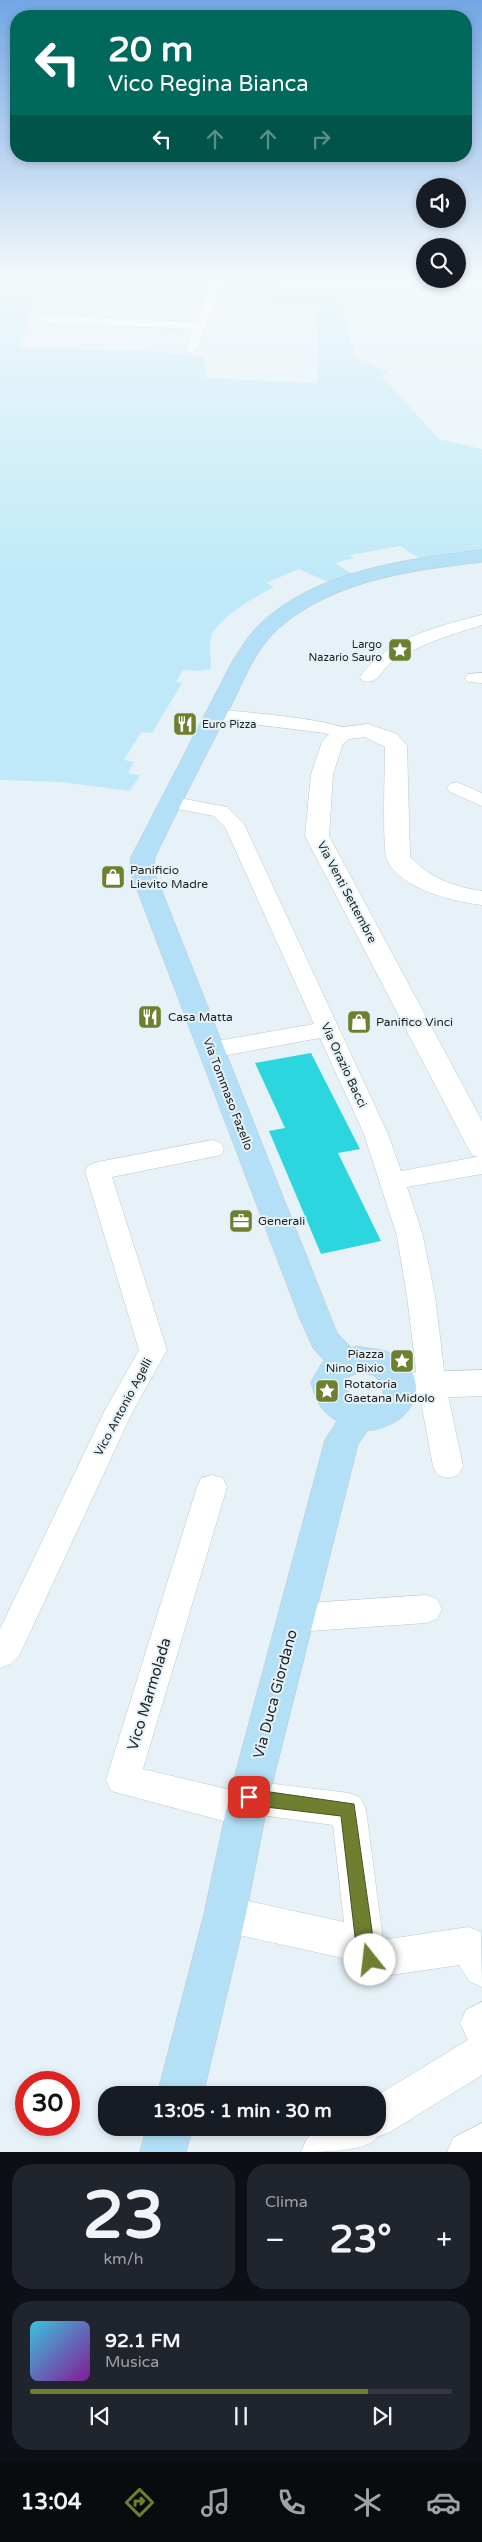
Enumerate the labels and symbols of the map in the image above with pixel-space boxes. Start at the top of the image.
place icon: Largo Nazario Sauro [387,637,413,663]
place label: Largo Nazario Sauro [308,638,382,664]
restaurant icon: Euro Pizza [172,711,198,737]
place label: Euro Pizza [202,718,256,731]
street label: Via Venti Settembre [314,839,380,945]
place label: Panificio Lievito Madre [130,863,208,891]
shop icon: Panificio Lievito Madre [100,864,126,890]
restaurant icon: Casa Matta [137,1004,163,1030]
shop icon: Panifico Vinci [346,1009,372,1035]
place label: Casa Matta [168,1010,233,1024]
place label: Panifico Vinci [376,1015,453,1029]
street label: Via Orazio Bacci [318,1020,370,1110]
street label: Via Tommaso Fazello [200,1036,256,1152]
office icon: Generali [228,1208,254,1234]
place label: Generali [258,1214,305,1228]
place label: Piazza Nino Bixio [326,1347,384,1375]
place icon: Piazza Nino Bixio [389,1348,415,1374]
street label: Vico Antonio Agelli [91,1356,155,1458]
place label: Rotatoria Gaetana Midolo [344,1377,435,1405]
place icon: Rotatoria Gaetana Midolo [314,1378,340,1404]
street label: Via Duca Giordano [249,1628,301,1760]
street label: Vico Marmolada [123,1636,175,1752]
pin [228,1776,270,1818]
position arrow [343,1933,395,1985]
speed limit sign: 30 [15,2071,80,2136]

